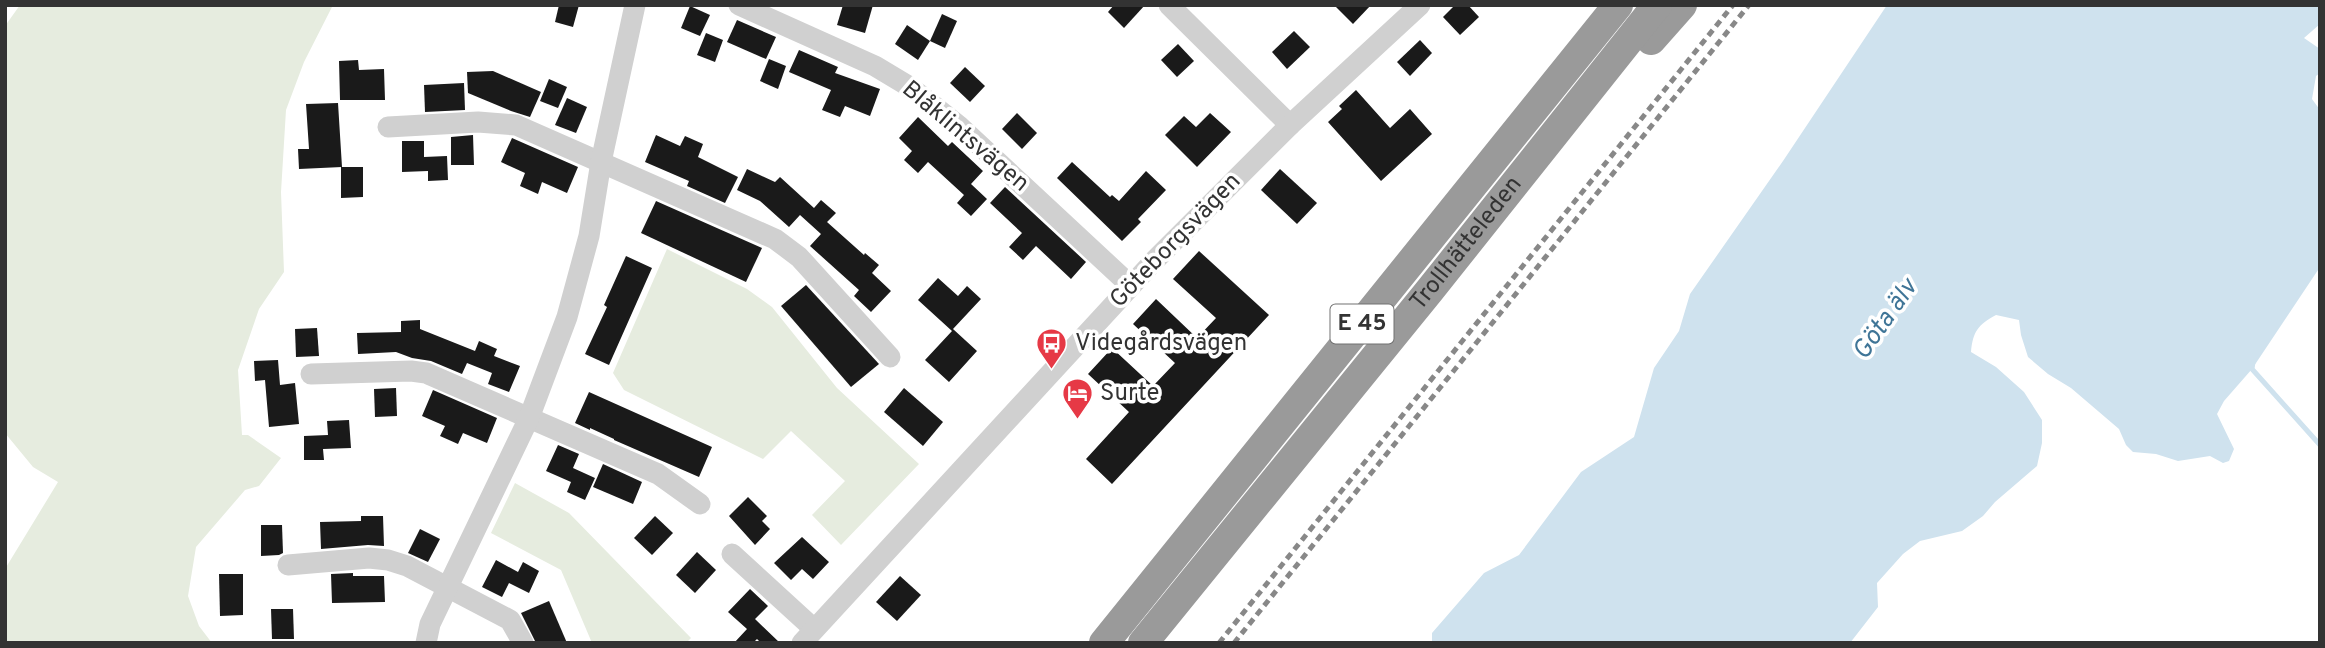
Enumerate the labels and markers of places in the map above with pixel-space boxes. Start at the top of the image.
bus stop icon: Videgårdsvägen [1035,327,1069,371]
place label: Videgårdsvägen [1075,329,1247,359]
hotel icon: Surte [1060,377,1094,421]
place label: Surte [1100,379,1160,409]

